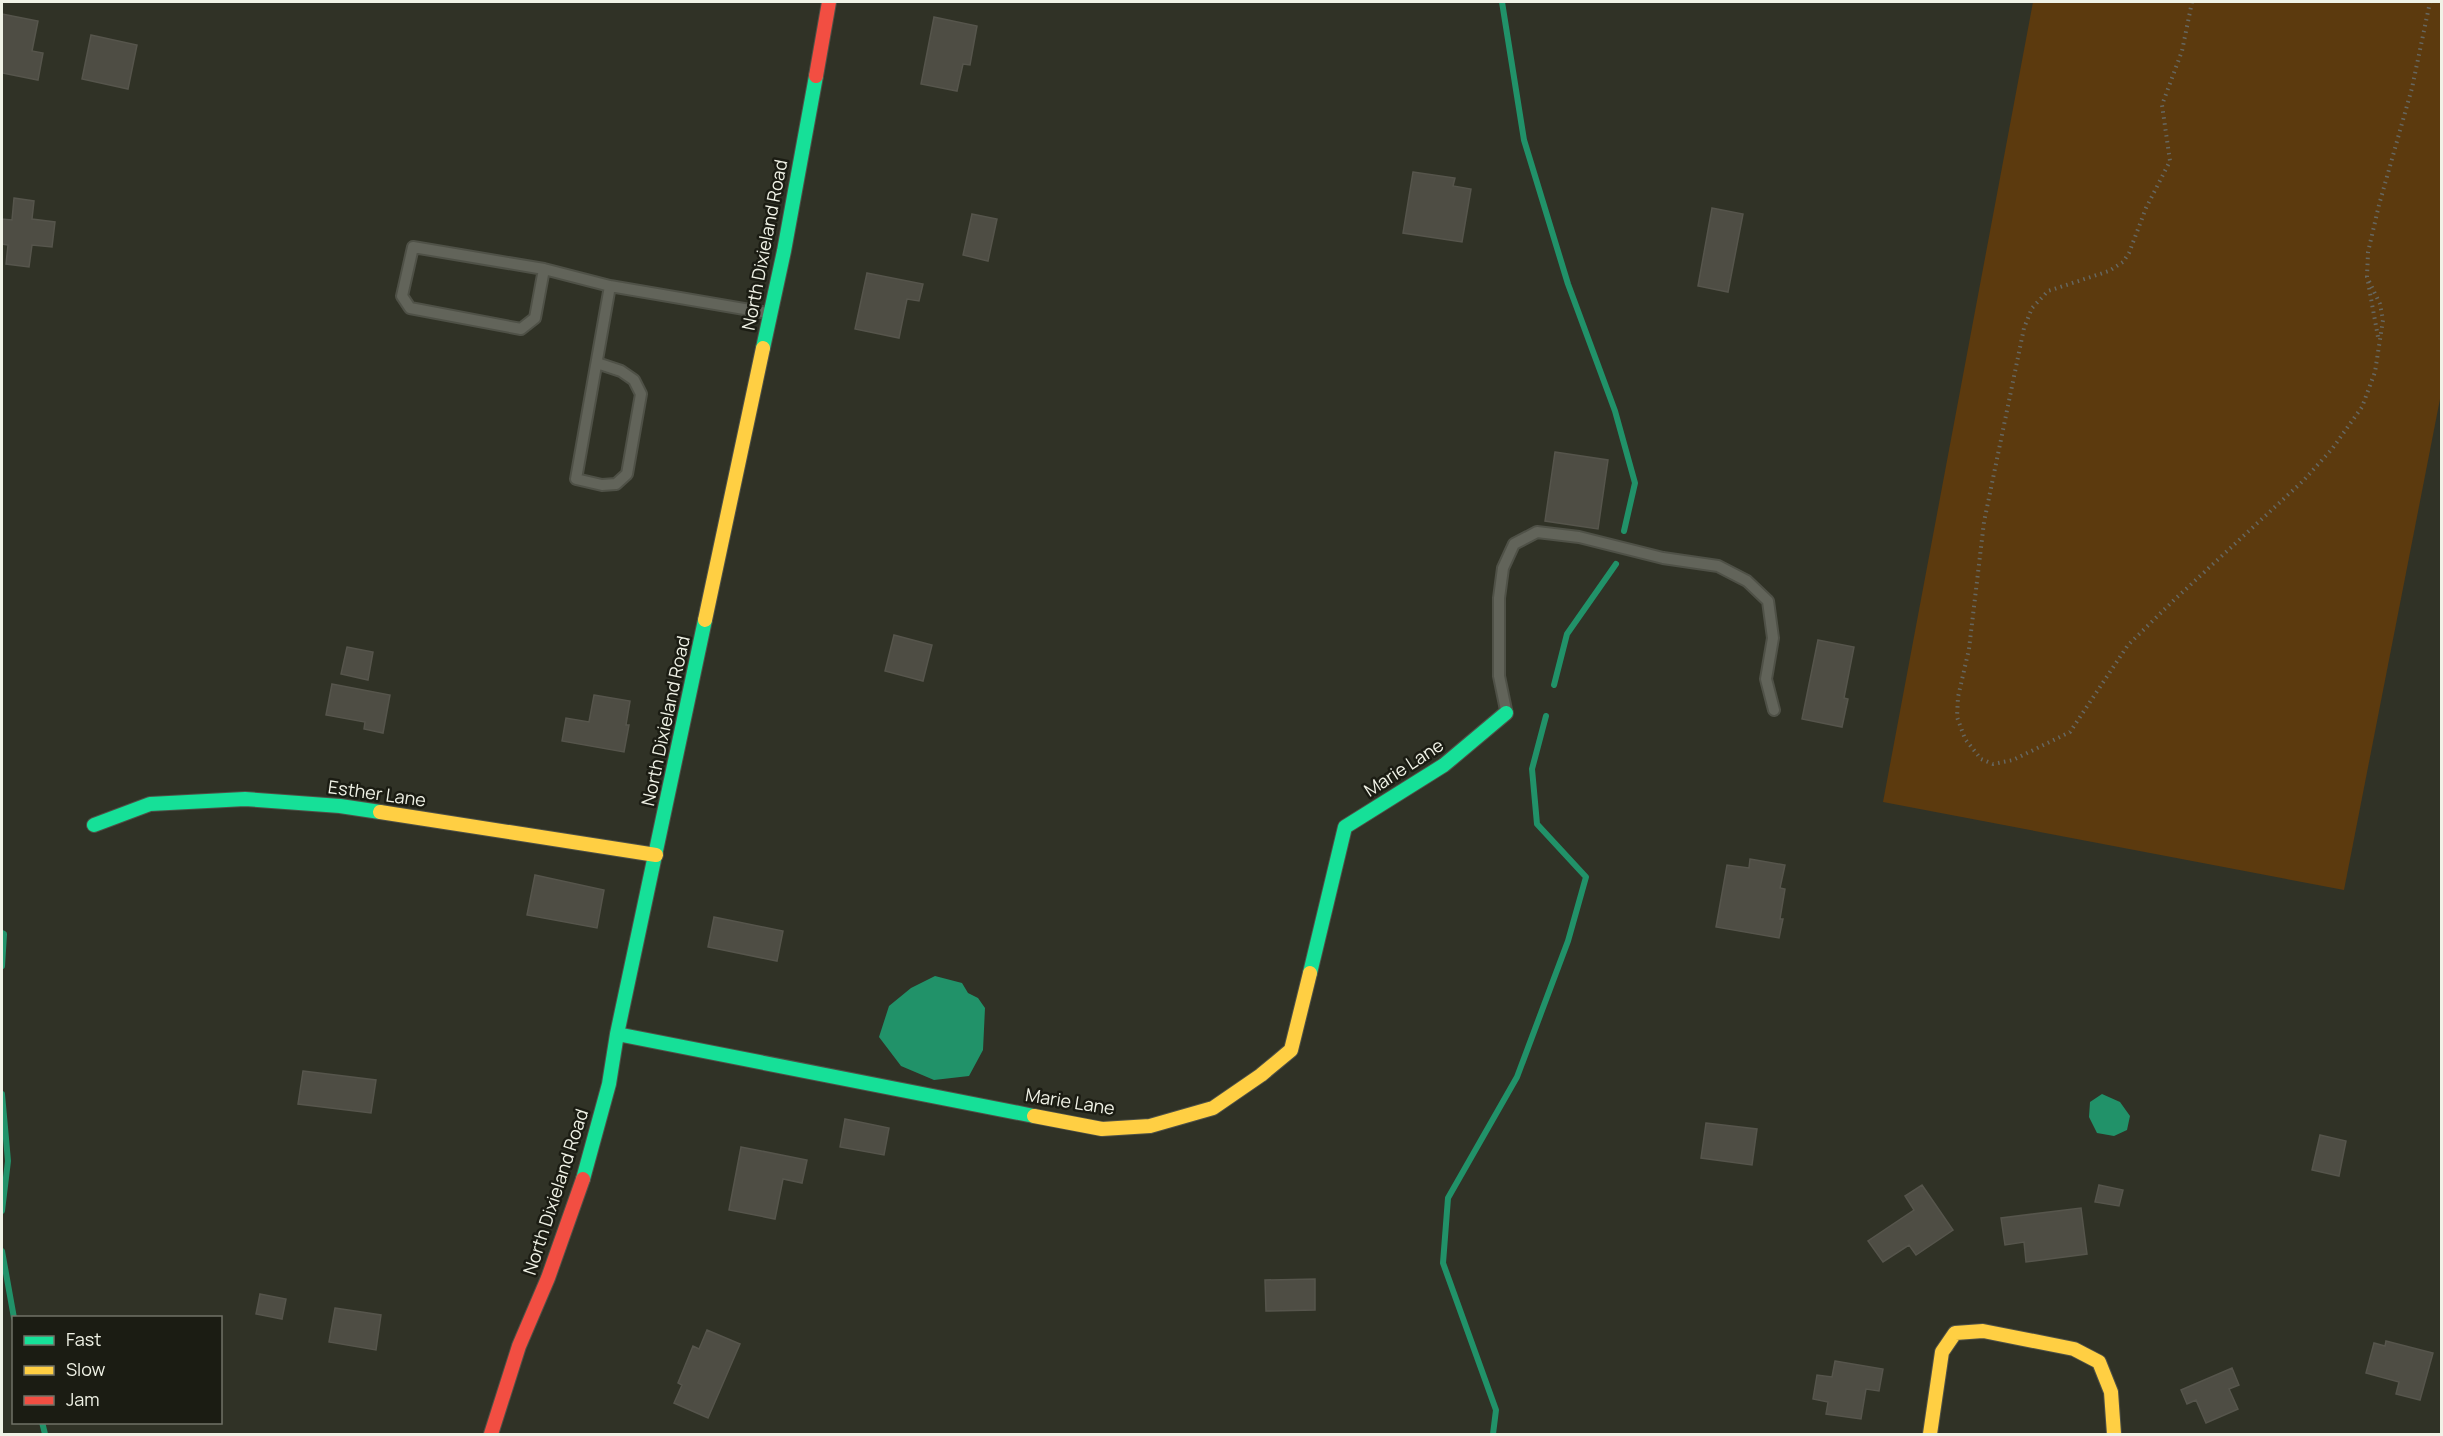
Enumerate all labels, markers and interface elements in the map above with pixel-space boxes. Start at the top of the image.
street label: North Dixieland Road [736,158,792,332]
street label: North Dixieland Road [635,634,695,808]
street label: Marie Lane [1359,733,1448,802]
street label: Esther Lane [327,774,428,812]
street label: Marie Lane [1024,1082,1117,1120]
street label: North Dixieland Road [517,1106,593,1278]
legend [12,1316,222,1424]
text: Fast [66,1327,101,1351]
text: Slow [66,1357,106,1381]
text: Jam [66,1387,100,1411]

